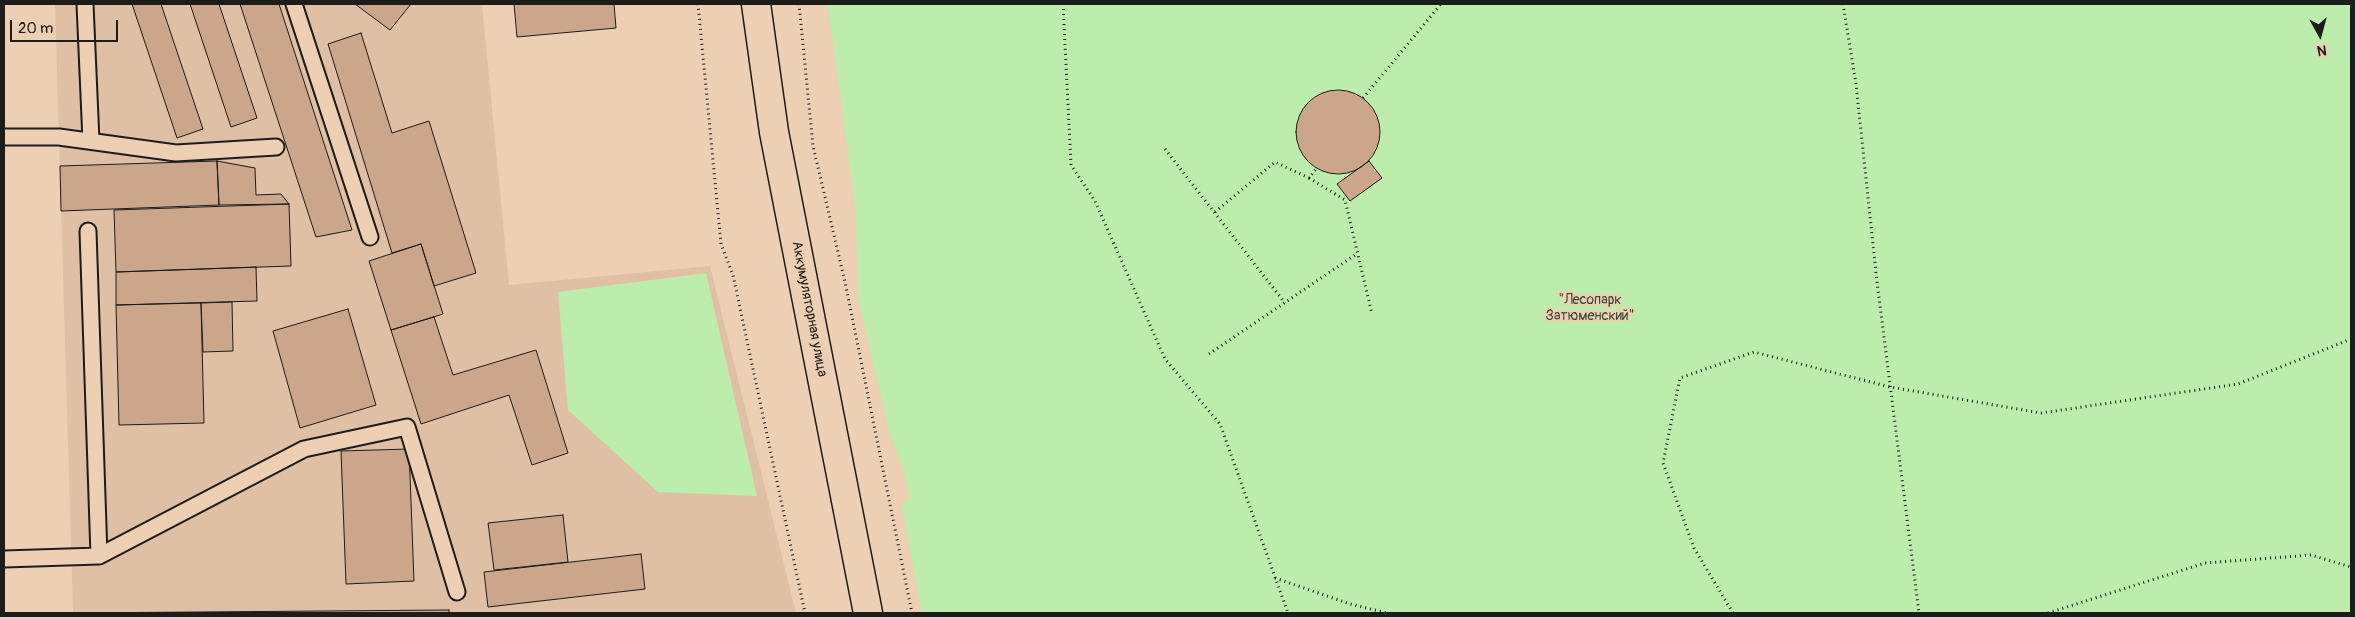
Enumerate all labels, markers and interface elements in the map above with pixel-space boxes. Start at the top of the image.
scale bar [12,10,120,42]
north arrow [2295,10,2345,60]
text: 20 m [18,19,53,38]
text: N [2316,41,2328,59]
street label: Аккумуляторная улица [788,240,830,378]
park label: "Лесопарк Затюменский" [1546,292,1634,324]

